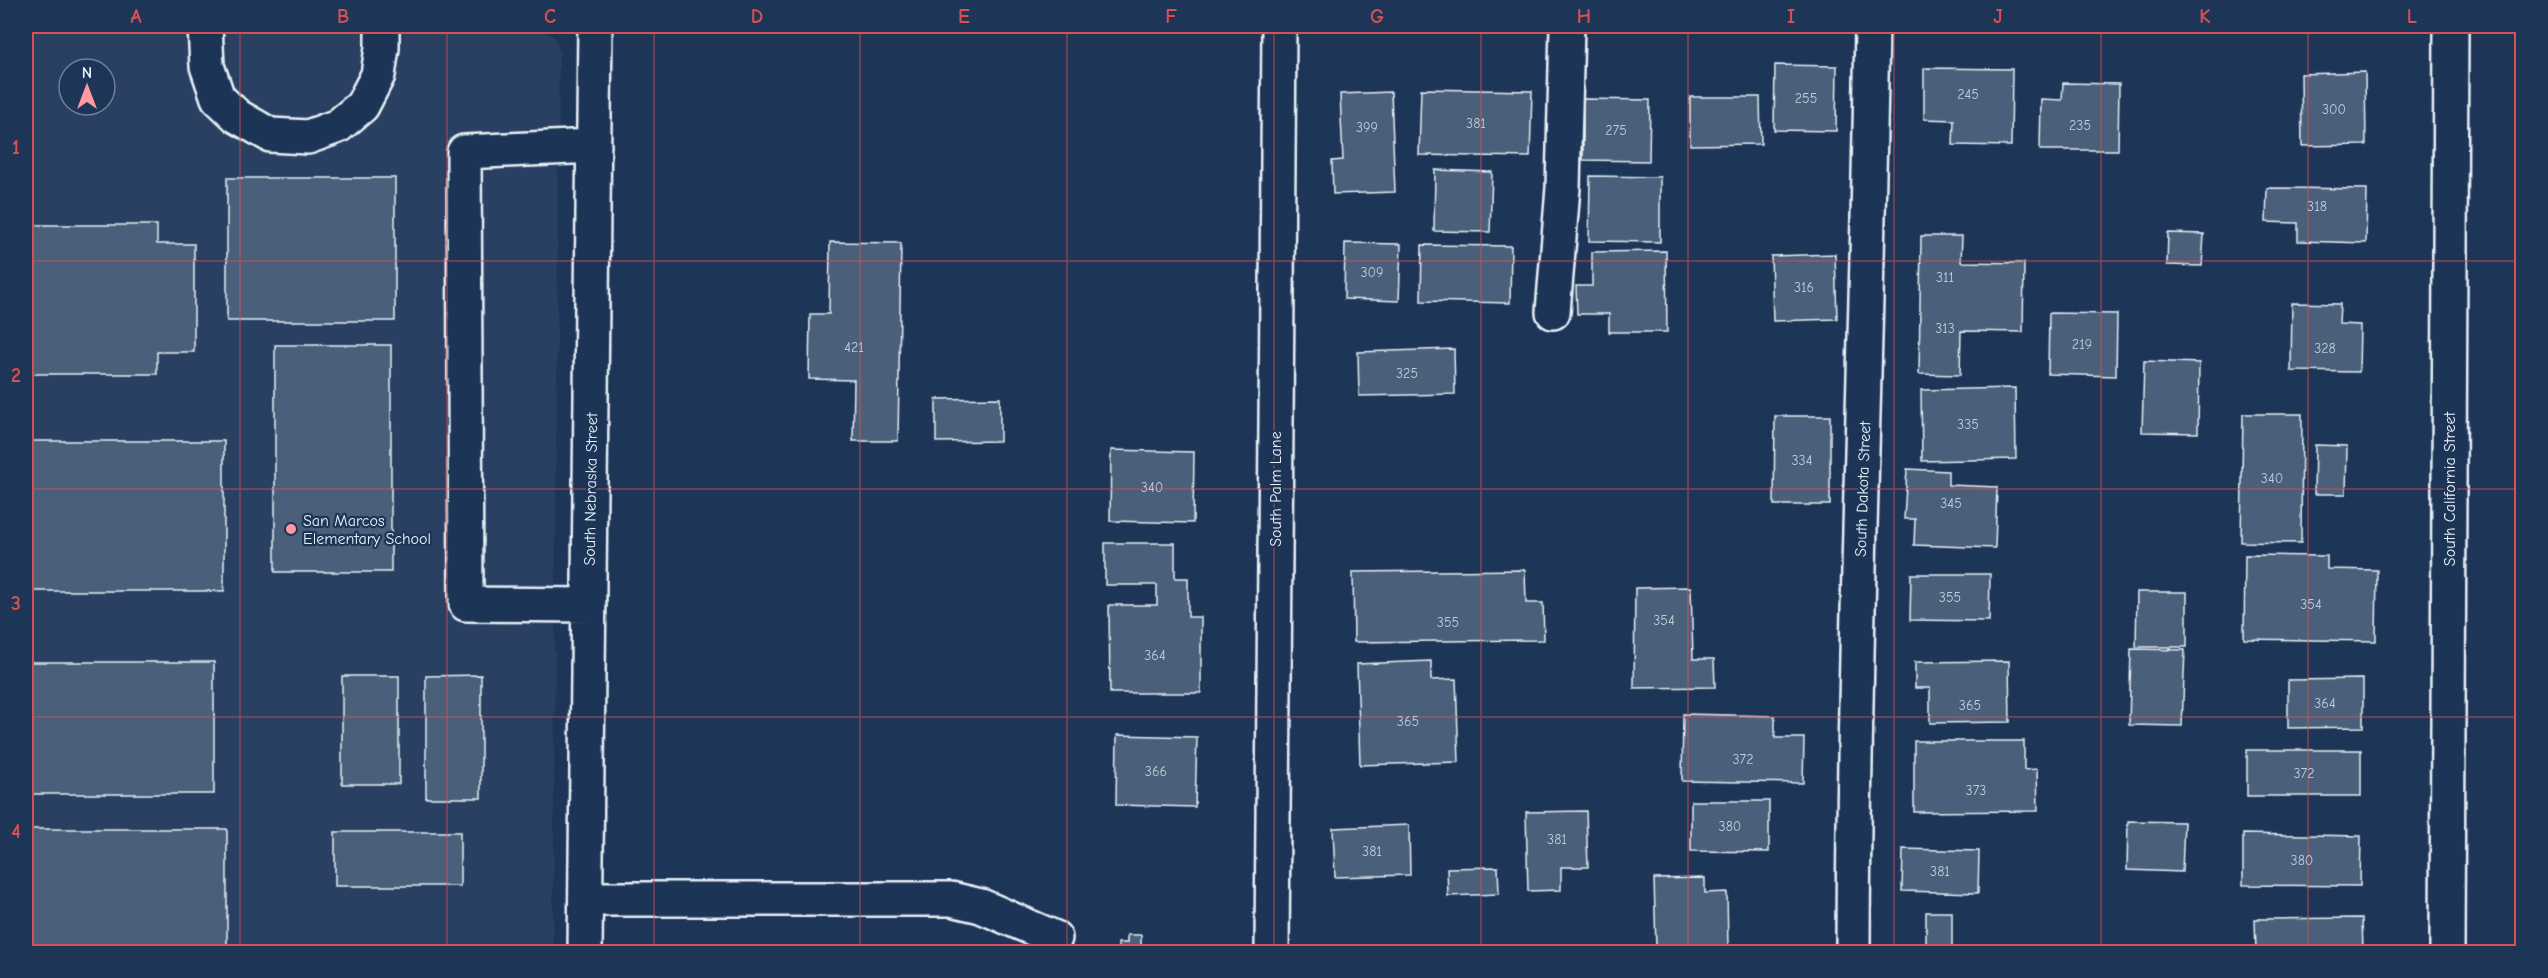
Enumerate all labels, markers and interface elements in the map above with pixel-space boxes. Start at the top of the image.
text: A [130,5,142,28]
text: B [337,5,349,28]
text: C [544,5,556,28]
text: D [751,5,763,28]
text: E [958,5,970,28]
text: F [1165,5,1177,28]
text: G [1370,5,1384,28]
text: H [1577,5,1591,28]
text: I [1787,5,1795,28]
text: J [1993,5,2003,28]
text: K [2199,5,2211,28]
text: L [2407,5,2417,28]
north arrow [57,57,117,117]
text: N [82,64,92,82]
house number: 245 [1957,86,1979,103]
house number: 255 [1795,90,1817,107]
house number: 300 [2322,101,2346,118]
house number: 381 [1466,115,1486,132]
house number: 235 [2069,117,2091,134]
house number: 399 [1356,119,1378,136]
house number: 275 [1605,122,1627,139]
text: 1 [12,136,20,159]
house number: 318 [2307,198,2327,215]
house number: 309 [1360,264,1384,281]
house number: 311 [1936,269,1954,286]
house number: 316 [1794,279,1814,296]
house number: 313 [1935,320,1955,337]
house number: 219 [2072,336,2092,353]
house number: 421 [844,339,864,356]
house number: 328 [2314,340,2336,357]
text: 2 [11,364,21,387]
house number: 325 [1396,365,1418,382]
street label: South California Street [2441,411,2459,566]
street label: South Nebraska Street [581,412,601,566]
house number: 335 [1957,416,1979,433]
street label: South Dakota Street [1852,420,1874,557]
street label: South Palm Lane [1267,431,1285,547]
house number: 334 [1792,452,1813,469]
house number: 340 [2261,470,2283,487]
house number: 340 [1141,479,1163,496]
house number: 345 [1940,495,1962,512]
place label: San Marcos Elementary School [303,512,431,548]
marker: San Marcos Elementary School [284,522,298,536]
house number: 355 [1939,589,1961,606]
text: 3 [11,592,21,615]
house number: 354 [2300,596,2322,613]
house number: 354 [1653,612,1675,629]
house number: 355 [1437,614,1459,631]
house number: 364 [1144,647,1166,664]
house number: 364 [2314,695,2336,712]
house number: 365 [1959,697,1981,714]
house number: 365 [1397,713,1419,730]
house number: 372 [1732,751,1754,768]
house number: 366 [1145,763,1167,780]
house number: 372 [2293,765,2315,782]
house number: 373 [1966,782,1986,799]
house number: 380 [1719,818,1741,835]
text: 4 [11,820,21,843]
house number: 381 [1547,831,1567,848]
house number: 381 [1362,843,1382,860]
house number: 380 [2291,852,2313,869]
house number: 381 [1930,863,1950,880]

